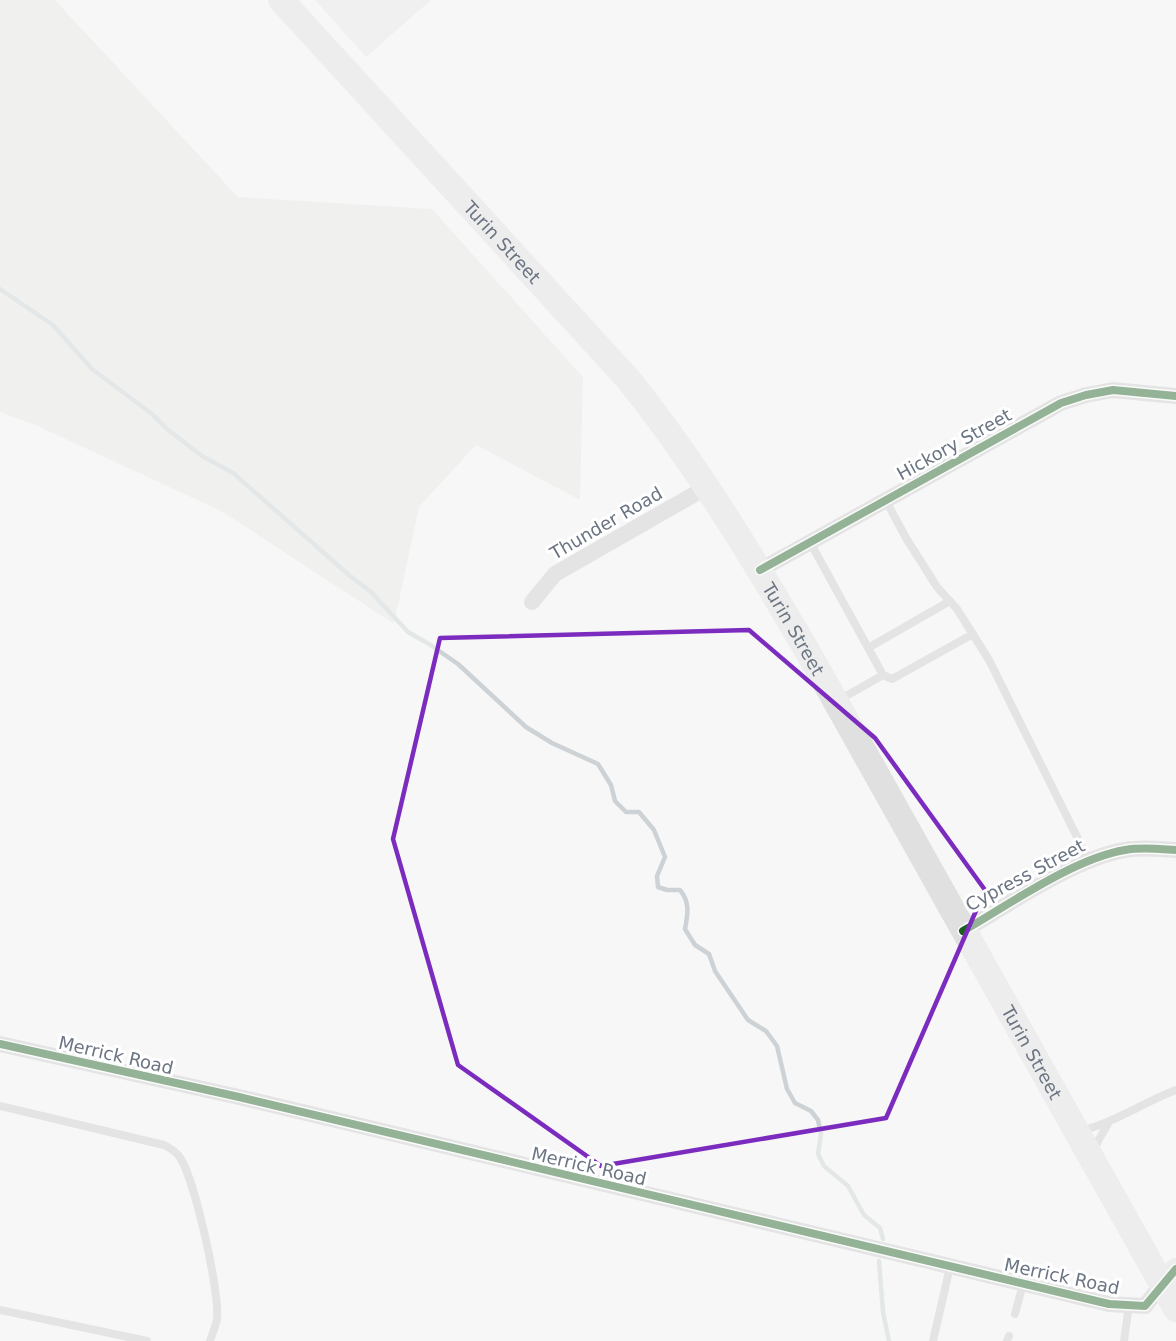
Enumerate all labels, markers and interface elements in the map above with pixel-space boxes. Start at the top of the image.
street label: Turin Street [459,196,545,287]
street label: Hickory Street [893,404,1015,484]
street label: Thunder Road [545,482,666,564]
street label: Turin Street [758,578,829,679]
street label: Cypress Street [962,835,1088,915]
street label: Turin Street [997,1001,1067,1103]
street label: Merrick Road [56,1032,176,1078]
street label: Merrick Road [529,1143,649,1189]
street label: Merrick Road [1002,1254,1122,1298]

